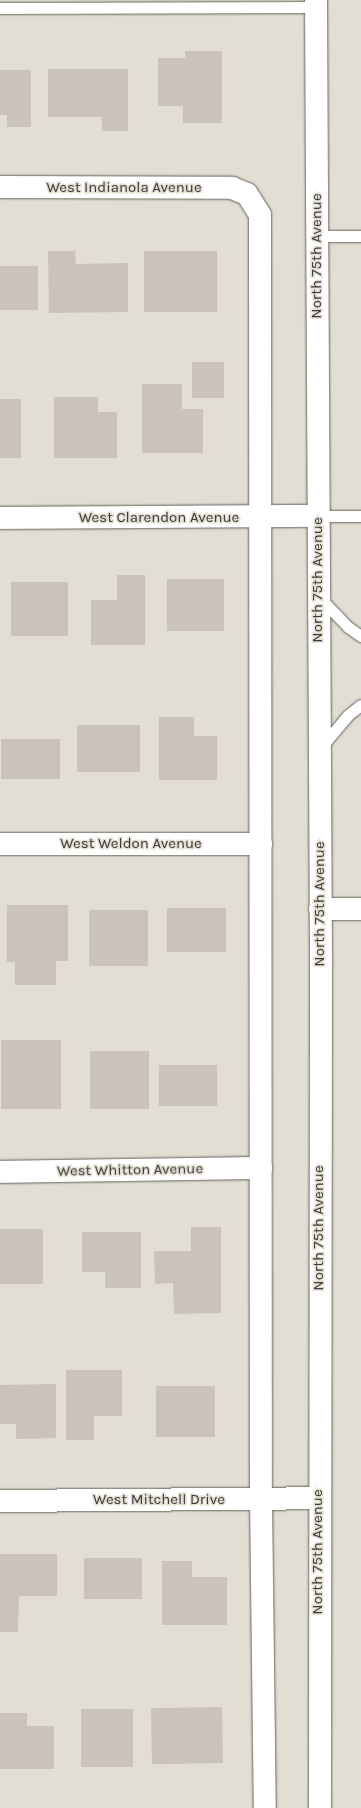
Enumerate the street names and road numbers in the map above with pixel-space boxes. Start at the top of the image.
street label: West Indianola Avenue [46,179,202,197]
street label: North 75th Avenue [308,193,326,319]
street label: West Clarendon Avenue [79,509,239,527]
street label: North 75th Avenue [309,517,327,643]
street label: West Weldon Avenue [60,835,202,853]
street label: North 75th Avenue [311,841,329,967]
street label: West Whitton Avenue [57,1160,203,1180]
street label: North 75th Avenue [310,1165,328,1291]
street label: North 75th Avenue [309,1489,327,1615]
street label: West Mitchell Drive [93,1491,225,1509]

